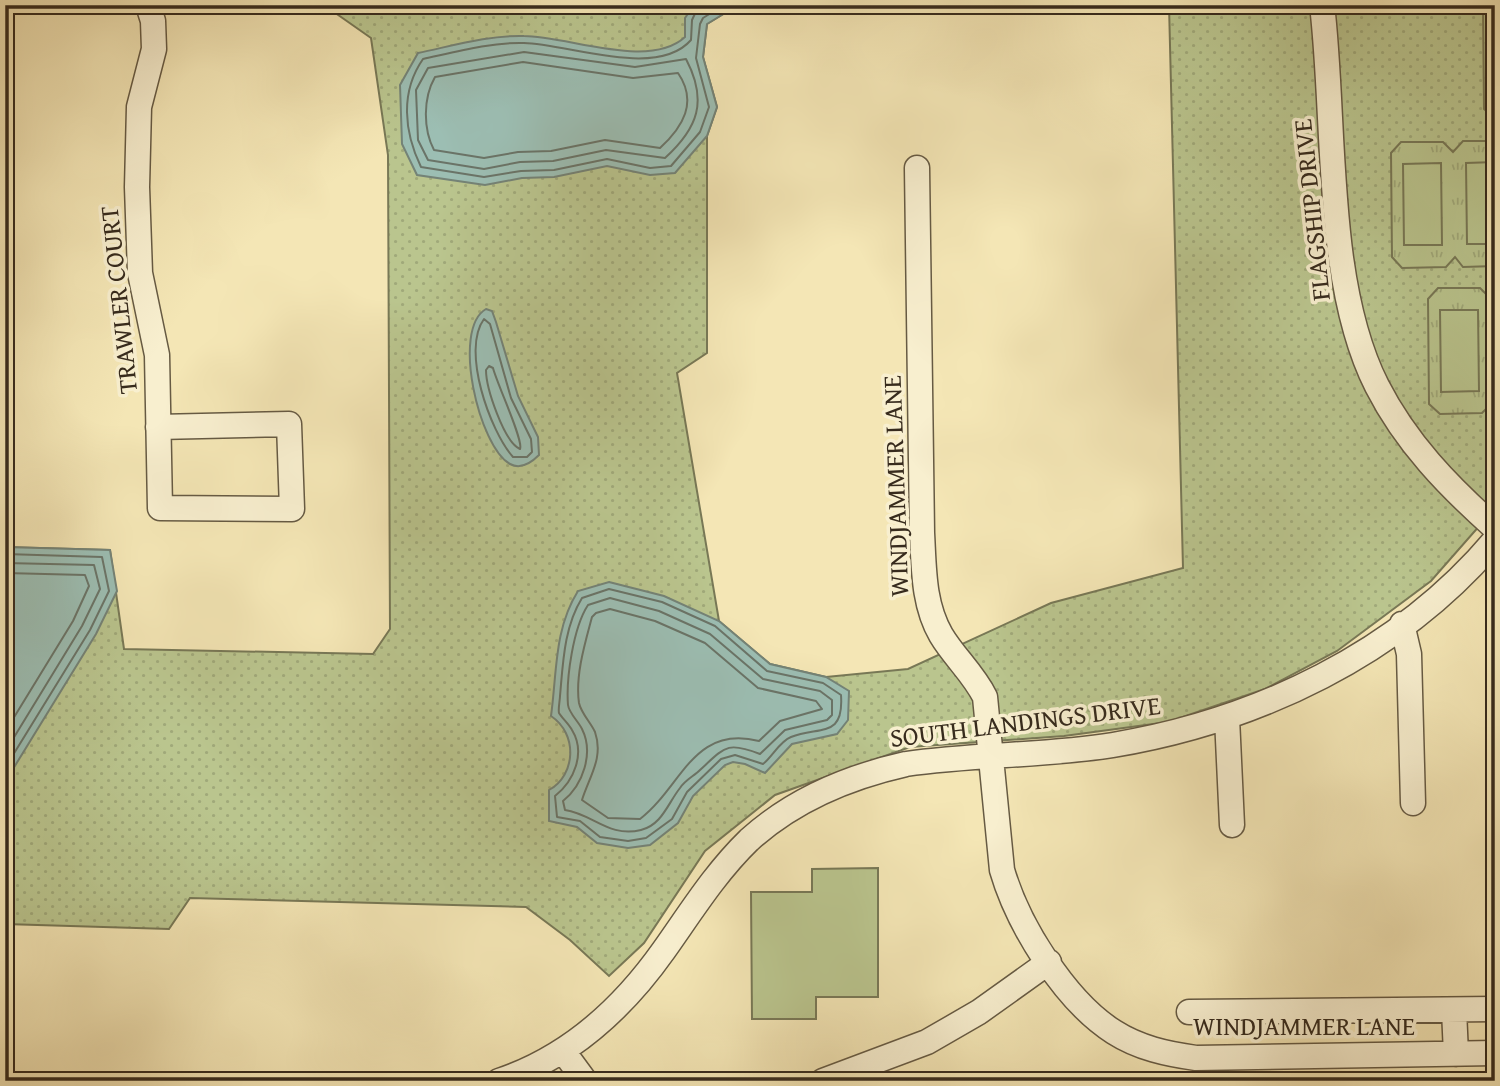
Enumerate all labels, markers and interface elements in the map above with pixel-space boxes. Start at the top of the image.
street label: FLAGSHIP DRIVE [1282,117,1340,303]
street label: TRAWLER COURT [89,204,147,396]
street label: WINDJAMMER LANE [872,374,918,598]
street label: SOUTH LANDINGS DRIVE [888,685,1162,757]
street label: WINDJAMMER LANE [1193,1006,1415,1045]

